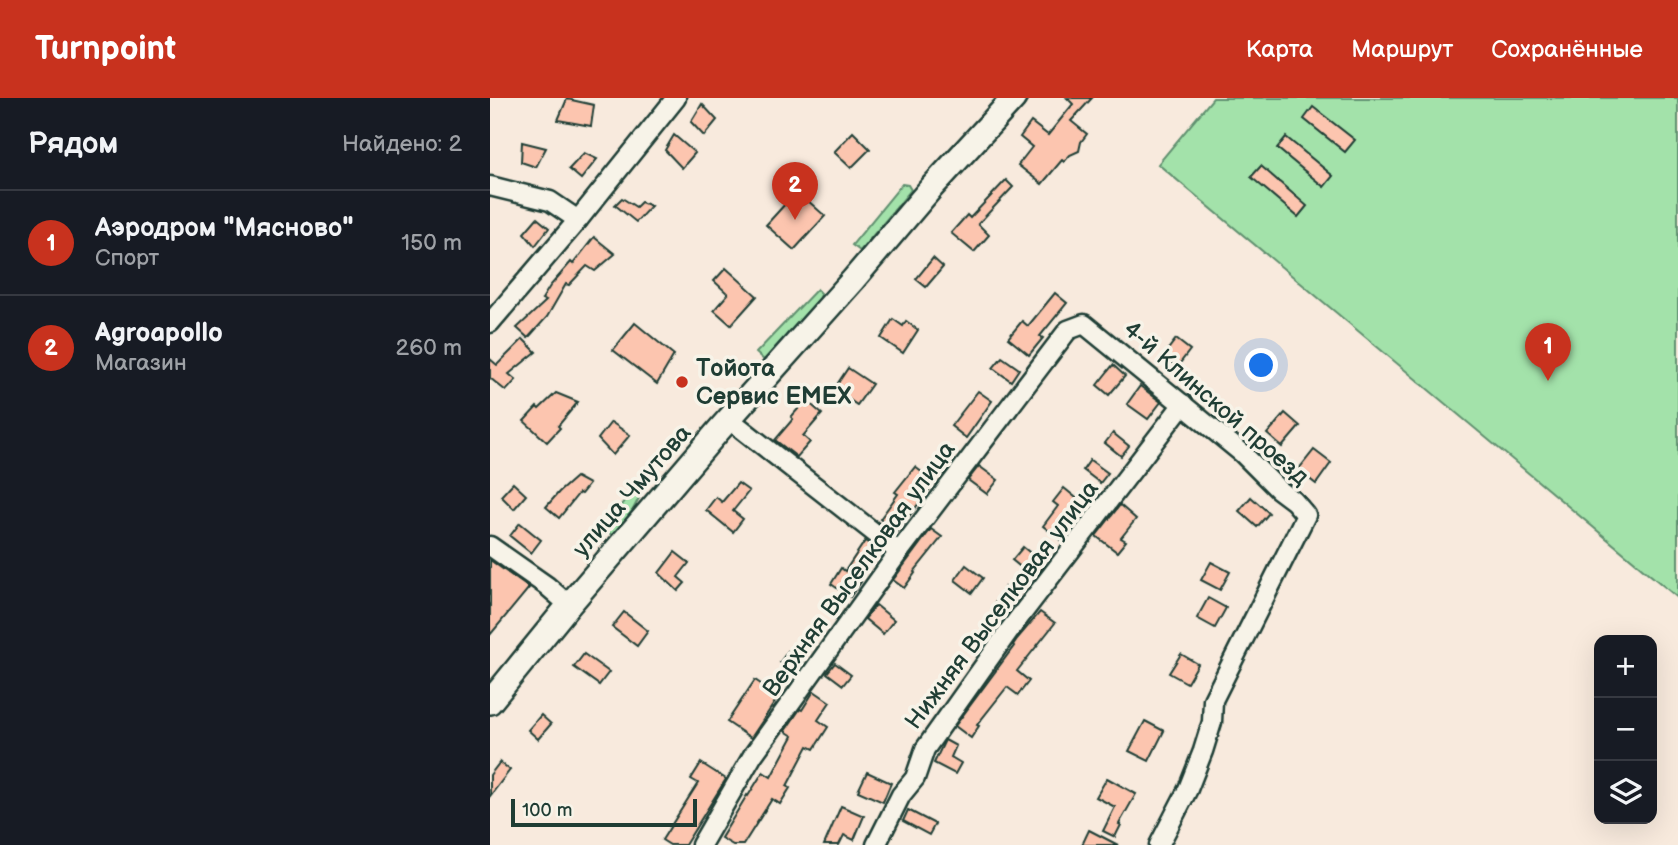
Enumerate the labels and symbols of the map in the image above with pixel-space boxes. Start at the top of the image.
pin: 2 [772,162,818,220]
street label: 4-й Клинской проезд [1117,315,1315,492]
pin: 1 [1525,323,1571,381]
your location [1244,348,1278,382]
place label: Тойота Сервис EMEX [696,354,852,411]
marker: Тойота Сервис EMEX [674,374,690,390]
street label: улица Чмутова [567,419,697,563]
street label: Верхняя Выселковая улица [757,436,961,702]
street label: Нижняя Выселковая улица [899,475,1105,735]
scale bar [511,796,696,828]

